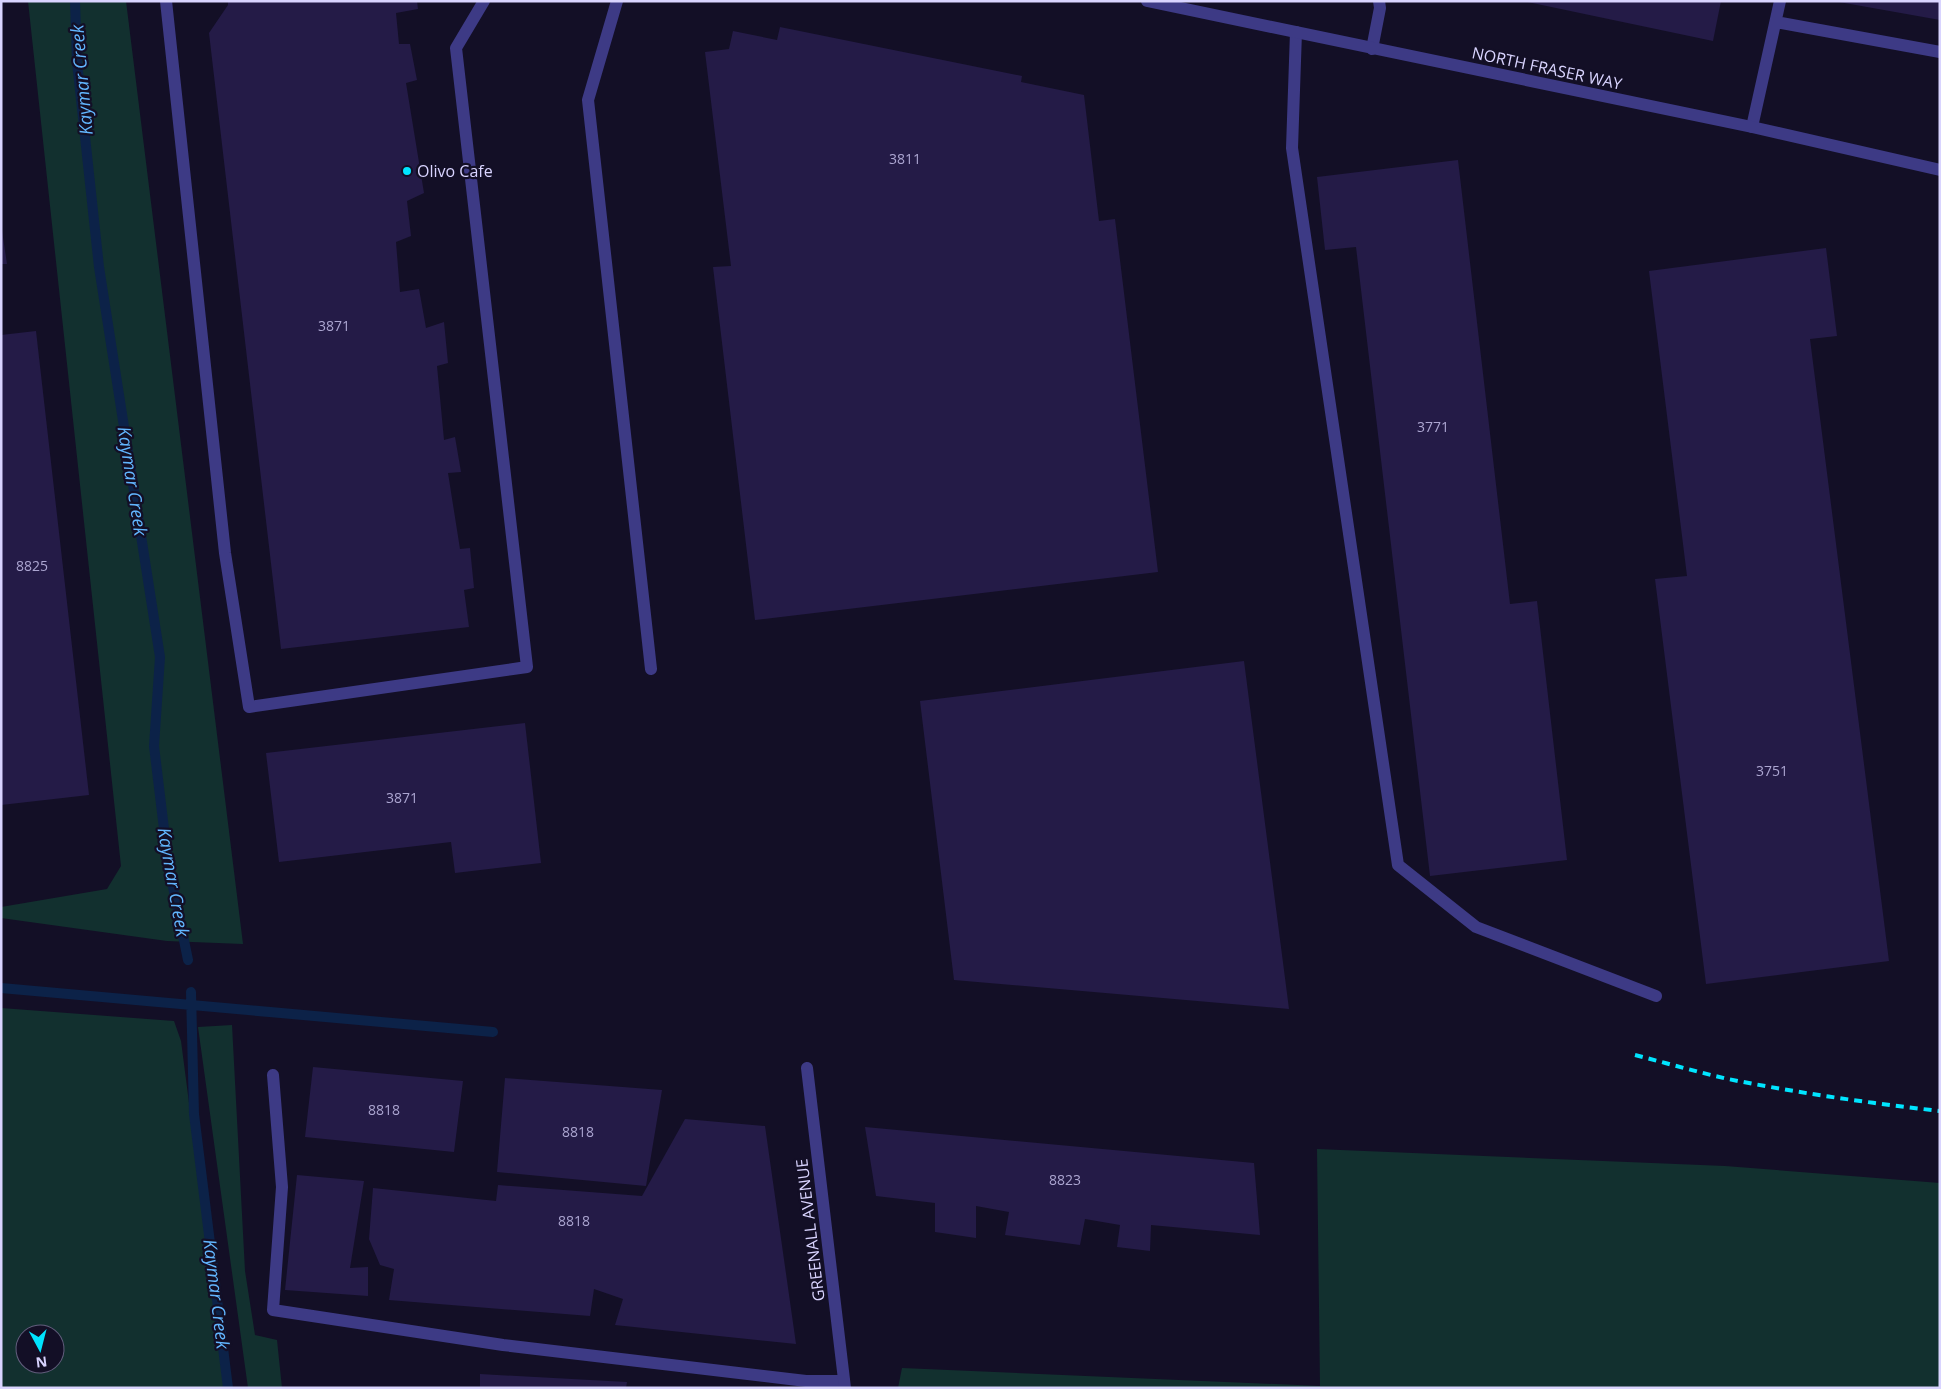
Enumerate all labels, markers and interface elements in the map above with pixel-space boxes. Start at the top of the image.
water label: Kaymar Creek [64,23,98,136]
street label: NORTH FRASER WAY [1470,41,1624,95]
house number: 3811 [889,149,921,168]
place label: Olivo Cafe [417,160,493,182]
marker: Olivo Cafe [401,165,413,177]
house number: 3871 [318,316,350,335]
house number: 3771 [1417,417,1449,436]
water label: Kaymar Creek [112,424,154,539]
house number: 8825 [16,556,48,575]
house number: 3751 [1756,761,1788,780]
house number: 3871 [386,788,418,807]
water label: Kaymar Creek [153,825,196,940]
house number: 8818 [368,1100,400,1119]
house number: 8818 [562,1122,594,1141]
street label: GREENALL AVENUE [790,1157,830,1303]
house number: 8823 [1049,1170,1081,1189]
house number: 8818 [558,1211,590,1230]
water label: Kaymar Creek [198,1238,236,1352]
north arrow [15,1324,65,1374]
text: N [35,1352,48,1373]

